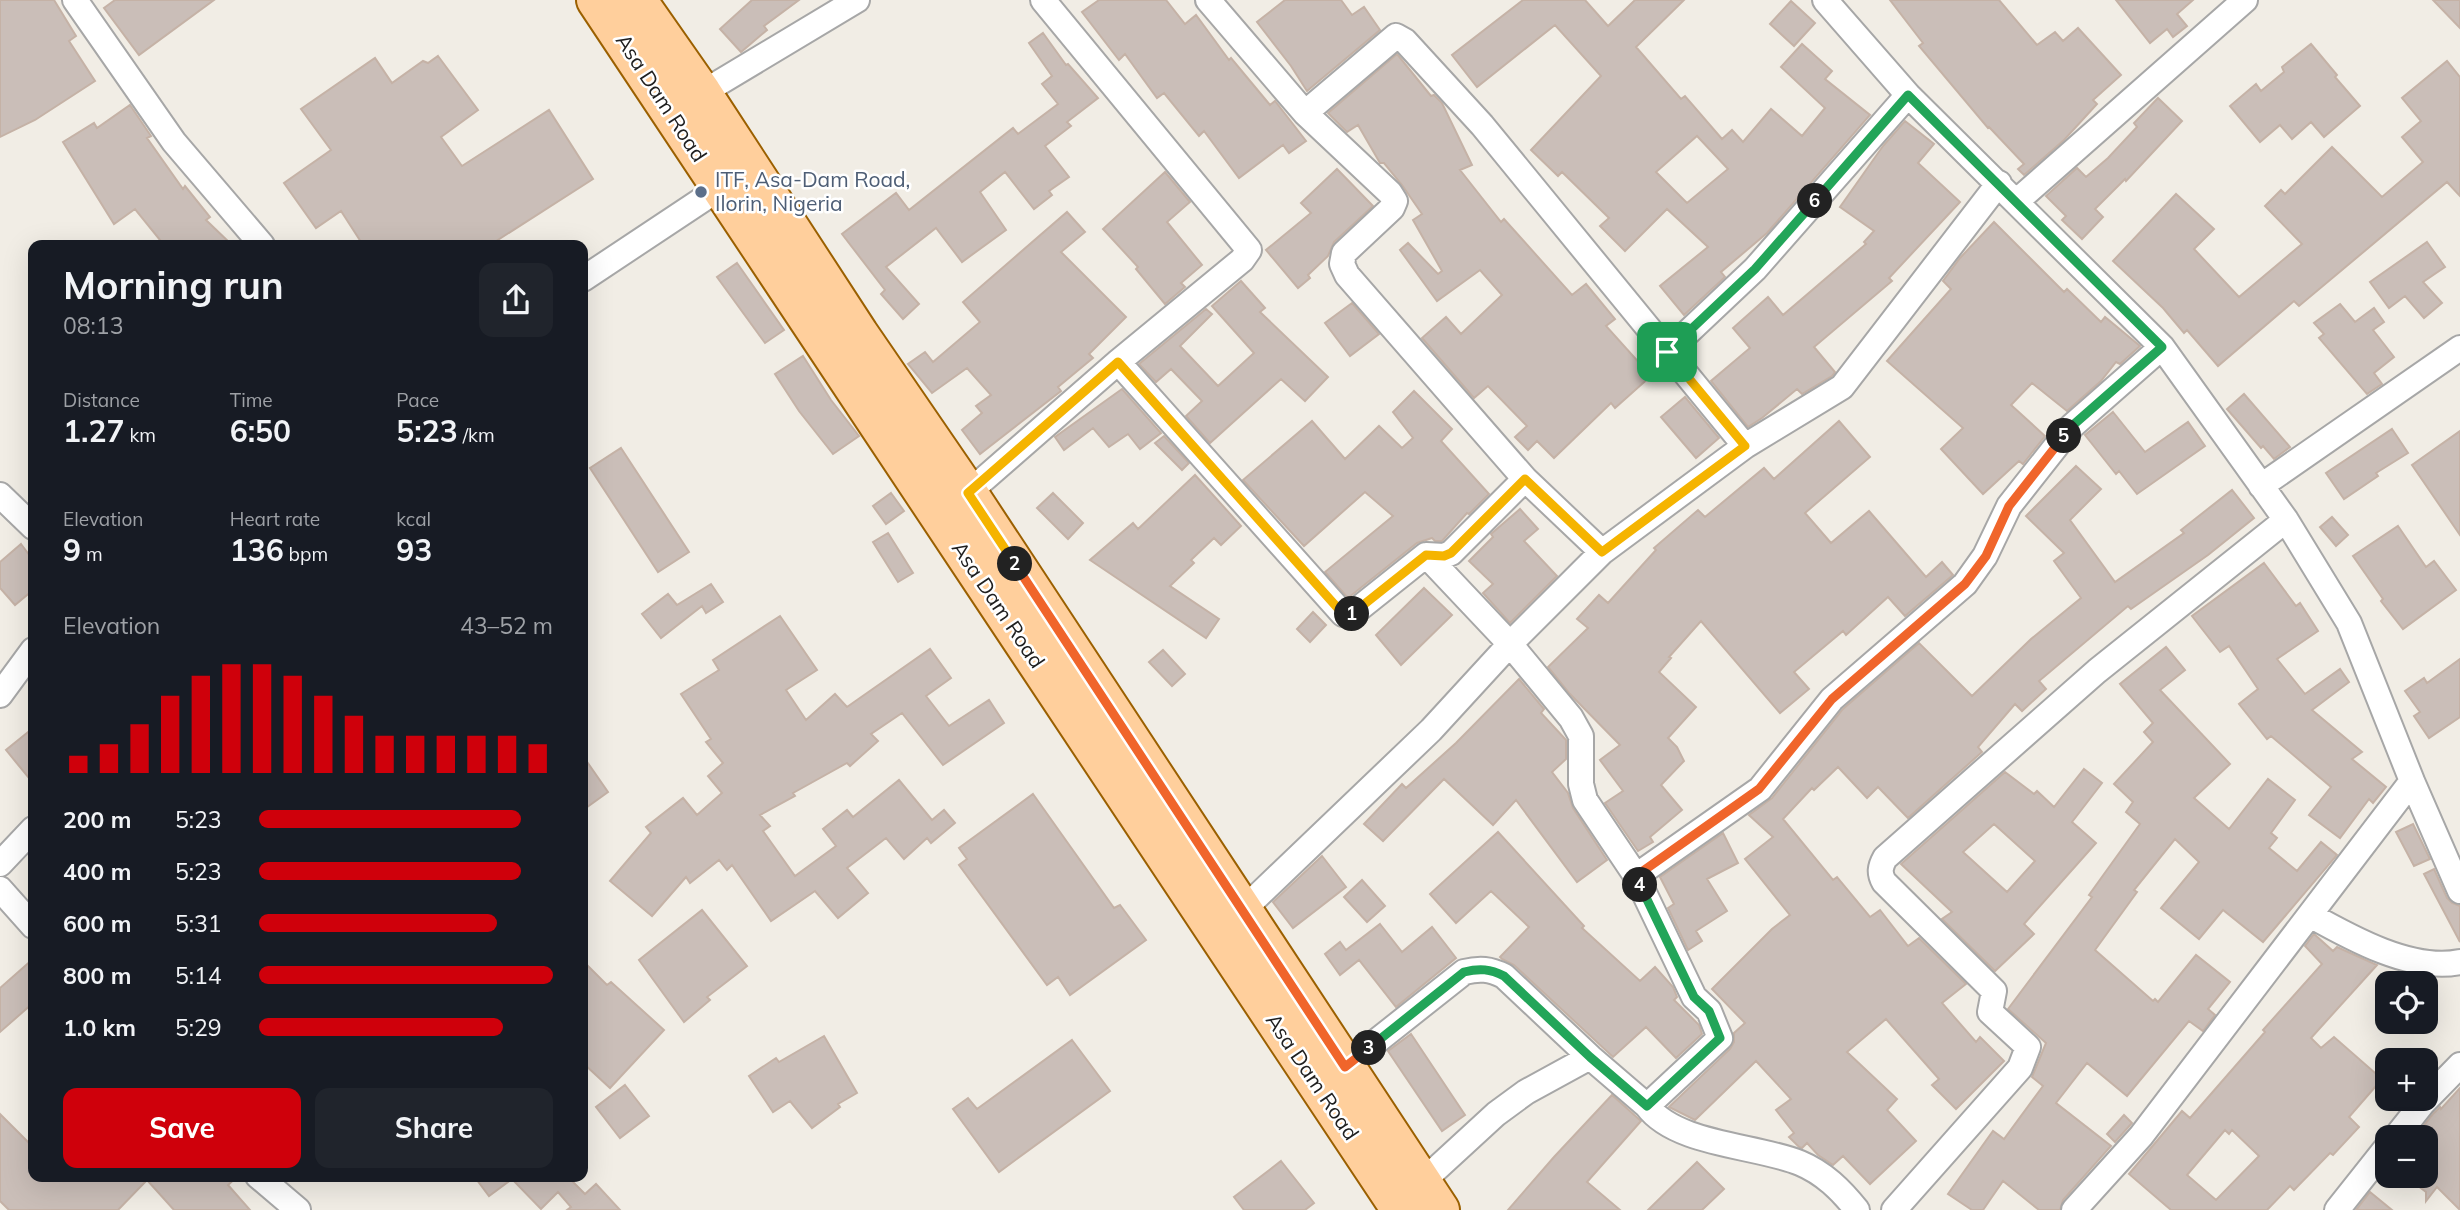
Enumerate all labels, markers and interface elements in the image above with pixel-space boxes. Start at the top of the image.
street label: Asa Dam Road [611,29,713,166]
place label: ITF, Asa-Dam Road, Ilorin, Nigeria [715,166,910,216]
marker: ITF, Asa-Dam Road, Ilorin, Nigeria [693,184,709,200]
pin: 6 [1798,184,1832,218]
text: 6 [1809,188,1820,212]
text: Morning run [63,261,284,309]
button: share [479,263,553,337]
text: 08:13 [63,311,123,340]
pin [1637,322,1697,382]
icon: arrive [1648,333,1686,371]
text: Distance [63,388,140,412]
text: Time [230,388,273,412]
text: Pace [396,388,439,412]
text: 1.27 [63,412,124,450]
text: 6:50 [230,412,291,450]
text: 5:23 [396,412,458,450]
pin: 5 [2046,418,2082,453]
text: km [124,423,156,447]
text: /km [458,423,495,447]
text: 5 [2058,423,2069,447]
text: Elevation [63,507,143,531]
text: Heart rate [230,507,320,531]
text: kcal [396,507,431,531]
text: 9 [63,531,81,569]
text: 136 [230,531,284,569]
text: 93 [396,531,432,569]
street label: Asa Dam Road [947,536,1051,673]
text: m [81,542,103,566]
text: bpm [284,542,328,566]
pin: 2 [998,546,1032,582]
text: 2 [1009,551,1020,575]
pin: 1 [1334,596,1370,632]
text: 1 [1346,601,1357,625]
text: Elevation [63,611,160,640]
text: 43–52 m [460,611,553,640]
text: 200 m [63,805,131,834]
text: 5:23 [175,805,222,834]
text: 400 m [63,857,131,886]
text: 5:23 [175,857,222,886]
pin: 4 [1622,868,1658,903]
text: 4 [1634,872,1645,896]
text: 600 m [63,909,131,938]
text: 5:31 [175,909,222,938]
text: 800 m [63,961,131,990]
text: 5:14 [175,961,222,990]
map controls [2375,971,2438,1188]
button: locate [2375,971,2438,1034]
street label: Asa Dam Road [1261,1008,1365,1145]
text: 1.0 km [63,1013,136,1042]
text: 5:29 [175,1013,222,1042]
pin: 3 [1352,1030,1386,1066]
text: 3 [1363,1035,1374,1059]
button: + [2375,1048,2438,1111]
button: Save [63,1088,301,1168]
button: Share [315,1088,553,1168]
button: − [2375,1125,2438,1188]

